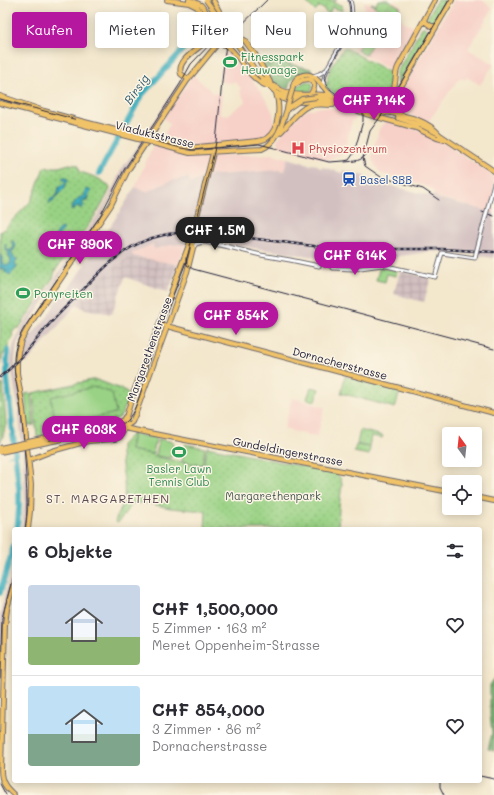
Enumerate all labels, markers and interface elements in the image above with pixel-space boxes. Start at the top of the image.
chip: Kaufen [12,12,87,48]
chip: Mieten [95,12,169,48]
chip: Filter [177,12,243,48]
chip: Neu [251,12,306,48]
chip: Wohnung [314,12,401,48]
place label: Fitnesspark Heuwaage [241,49,304,77]
sports icon: Fitnesspark Heuwaage [222,54,238,70]
water label: Birsig [120,71,152,107]
pin: CHF 714K [333,87,415,121]
text: CHF 714K [343,91,405,108]
street label: Viaduktstrasse [114,117,196,151]
hospital icon: Physiozentrum [290,140,306,156]
place label: Physiozentrum [309,141,387,156]
station icon: Basel SBB [341,171,357,187]
place label: Basel SBB [360,172,412,187]
pin: CHF 1.5M [174,217,256,251]
text: CHF 1.5M [185,221,246,238]
pin: CHF 390K [39,231,121,265]
text: CHF 390K [47,235,113,252]
pin: CHF 614K [314,242,396,276]
text: CHF 614K [323,246,387,263]
sports icon: Ponyreiten [15,285,31,301]
place label: Ponyreiten [34,286,93,301]
street label: Margarethenstrasse [123,294,175,404]
pin: CHF 854K [195,302,277,336]
text: CHF 854K [203,306,269,323]
street label: Dornacherstrasse [291,343,389,383]
pin: CHF 603K [43,416,125,450]
text: CHF 603K [51,420,117,437]
north arrow [442,427,482,467]
map controls [442,427,482,515]
street label: Gundeldingerstrasse [232,433,345,469]
sports icon: Basler Lawn Tennis Club [171,444,187,460]
place label: Basler Lawn Tennis Club [147,461,211,489]
button: locate [442,475,482,515]
park label: Margarethenpark [225,488,321,503]
district label: ST. MARGARETHEN [46,490,170,506]
text: 6 Objekte [28,540,112,562]
icon: filters [444,540,466,562]
text: CHF 1,500,000 [152,597,278,619]
icon: home [60,601,108,649]
icon: heart [444,614,466,636]
text: 5 Zimmer · 163 m² [152,619,266,636]
text: Meret Oppenheim-Strasse [152,636,320,653]
text: CHF 854,000 [152,698,265,720]
icon: home [60,702,108,750]
icon: heart [444,715,466,737]
text: 3 Zimmer · 86 m² [152,720,261,737]
text: Dornacherstrasse [152,737,267,754]

